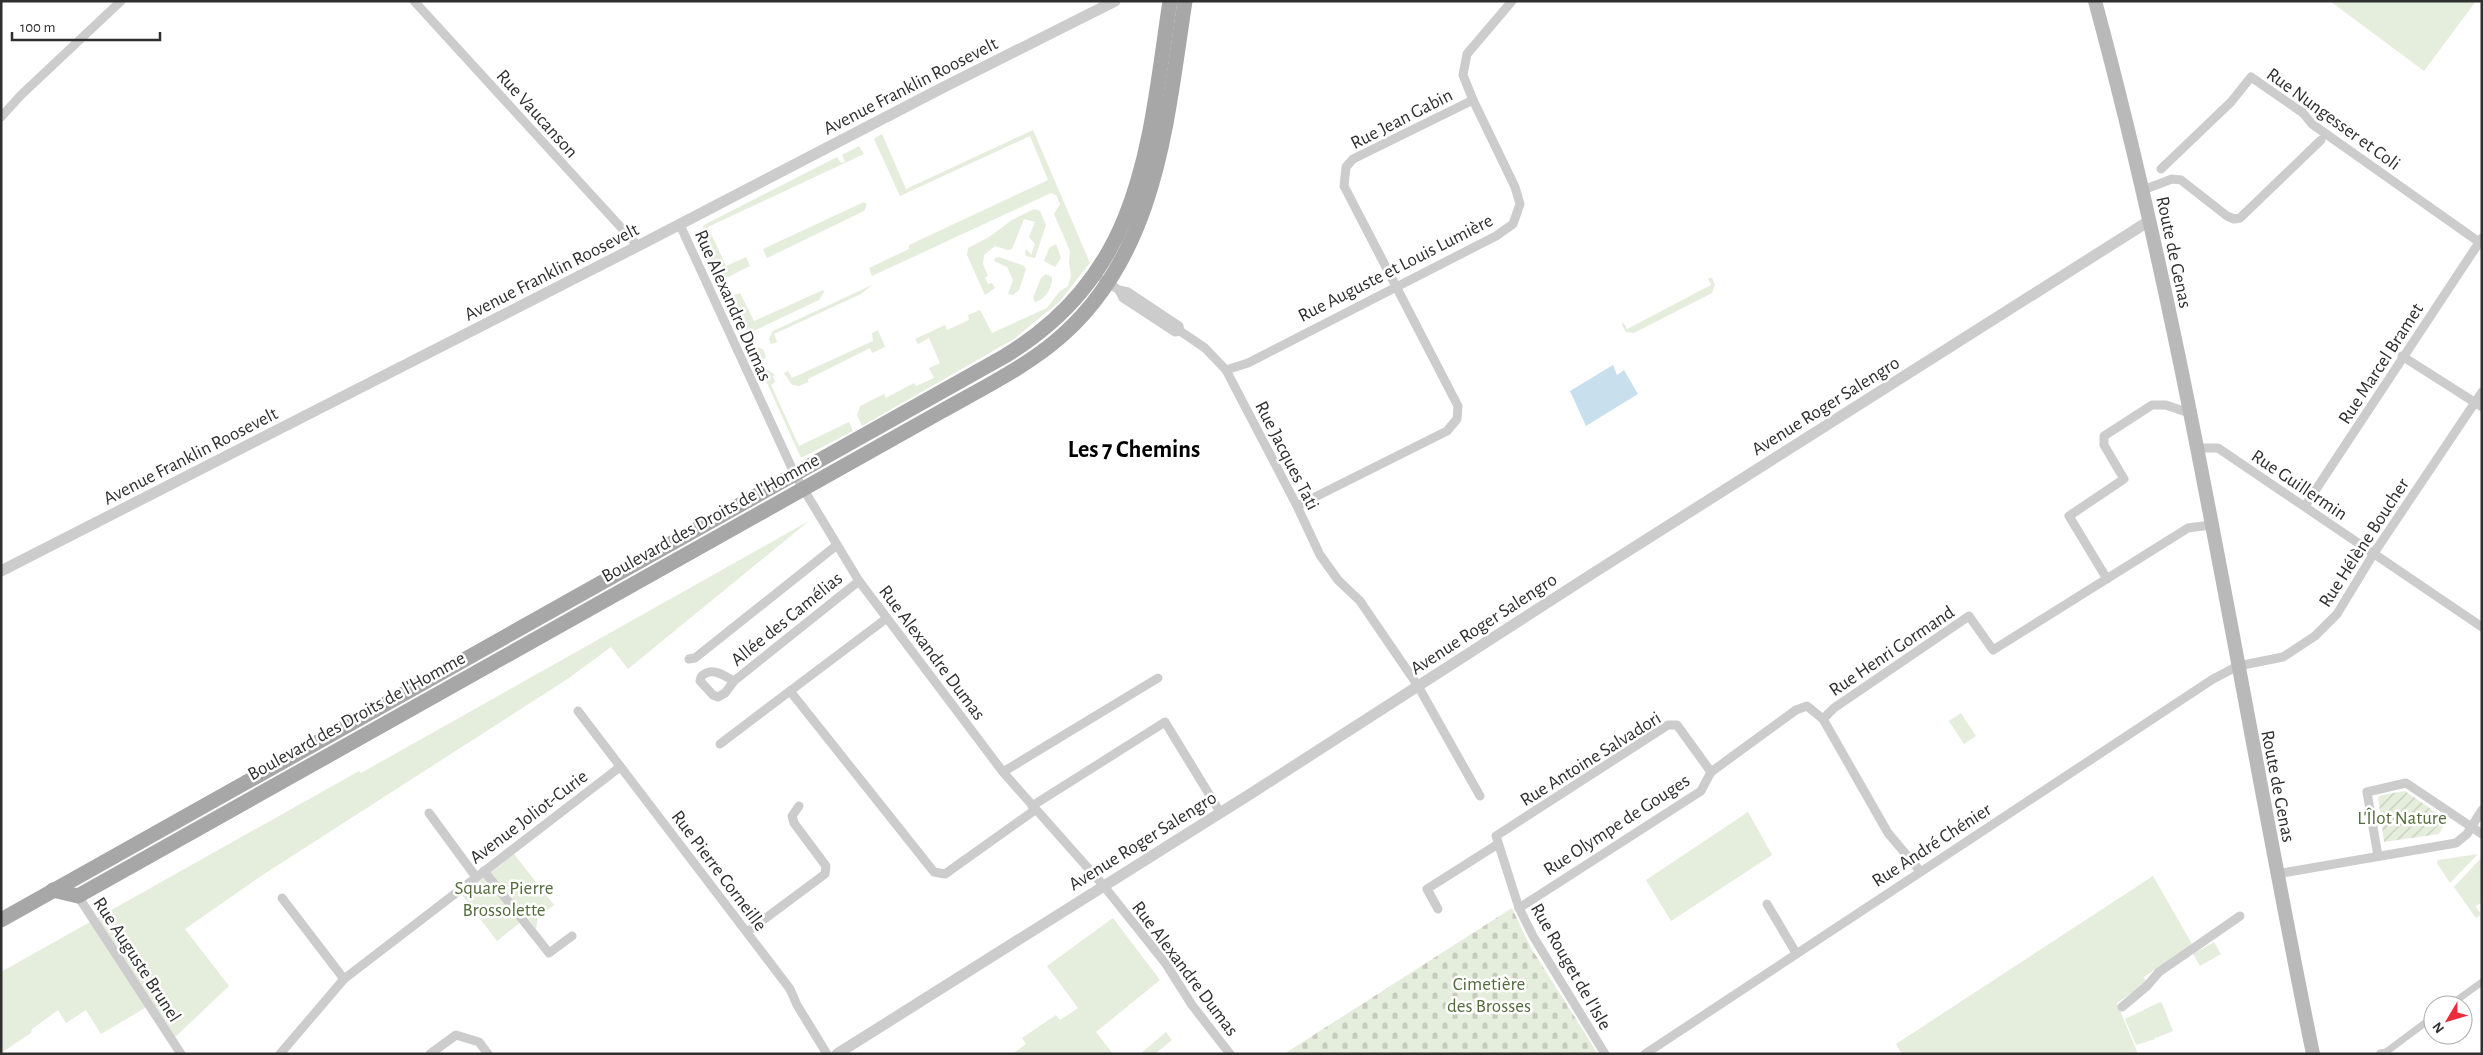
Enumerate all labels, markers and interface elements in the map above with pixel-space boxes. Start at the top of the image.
scale bar [12,10,160,42]
text: 100 m [20,20,55,35]
street label: Avenue Franklin Roosevelt [820,34,1001,139]
street label: Rue Nungesser et Coli [2263,65,2403,174]
street label: Rue Vaucanson [493,66,581,162]
street label: Rue Jean Gabin [1348,86,1456,153]
street label: Route de Genas [2152,195,2195,310]
street label: Rue Auguste et Louis Lumière [1295,211,1496,326]
street label: Avenue Franklin Roosevelt [461,220,642,325]
street label: Rue Alexandre Dumas [691,227,774,384]
street label: Rue Marcel Bramet [2335,300,2427,428]
street label: Avenue Roger Salengro [1749,353,1903,459]
street label: Rue Jacques Tati [1251,398,1322,513]
street label: Avenue Franklin Roosevelt [100,404,281,509]
district label: Les 7 Chemins [1068,438,1200,462]
street label: Rue Guillermin [2248,446,2350,524]
street label: Boulevard des Droits de l'Homme [599,450,823,586]
street label: Rue Hélène Boucher [2316,475,2413,611]
street label: Allée des Camélias [728,569,846,670]
street label: Avenue Roger Salengro [1407,570,1560,679]
street label: Rue Alexandre Dumas [875,582,988,724]
street label: Rue Henri Gormand [1826,602,1958,700]
street label: Boulevard des Droits de l'Homme [245,648,469,784]
street label: Rue Antoine Salvadori [1517,708,1665,810]
street label: Route de Genas [2257,729,2298,844]
street label: Avenue Joliot-Curie [466,767,591,868]
street label: Rue Olympe de Gouges [1540,771,1693,880]
street label: Avenue Roger Salengro [1066,788,1220,894]
street label: Rue André Chénier [1869,800,1995,891]
street label: Rue Pierre Corneille [668,807,770,935]
park label: L'Îlot Nature [2357,807,2447,828]
park label: Square Pierre Brossolette [455,879,553,920]
street label: Rue Auguste Brunel [89,894,184,1026]
street label: Rue Alexandre Dumas [1128,898,1241,1040]
street label: Rue Rouget de l'Isle [1527,900,1615,1033]
park label: Cimetière des Brosses [1447,975,1531,1016]
north arrow [2423,995,2473,1045]
text: N [2430,1019,2447,1036]

